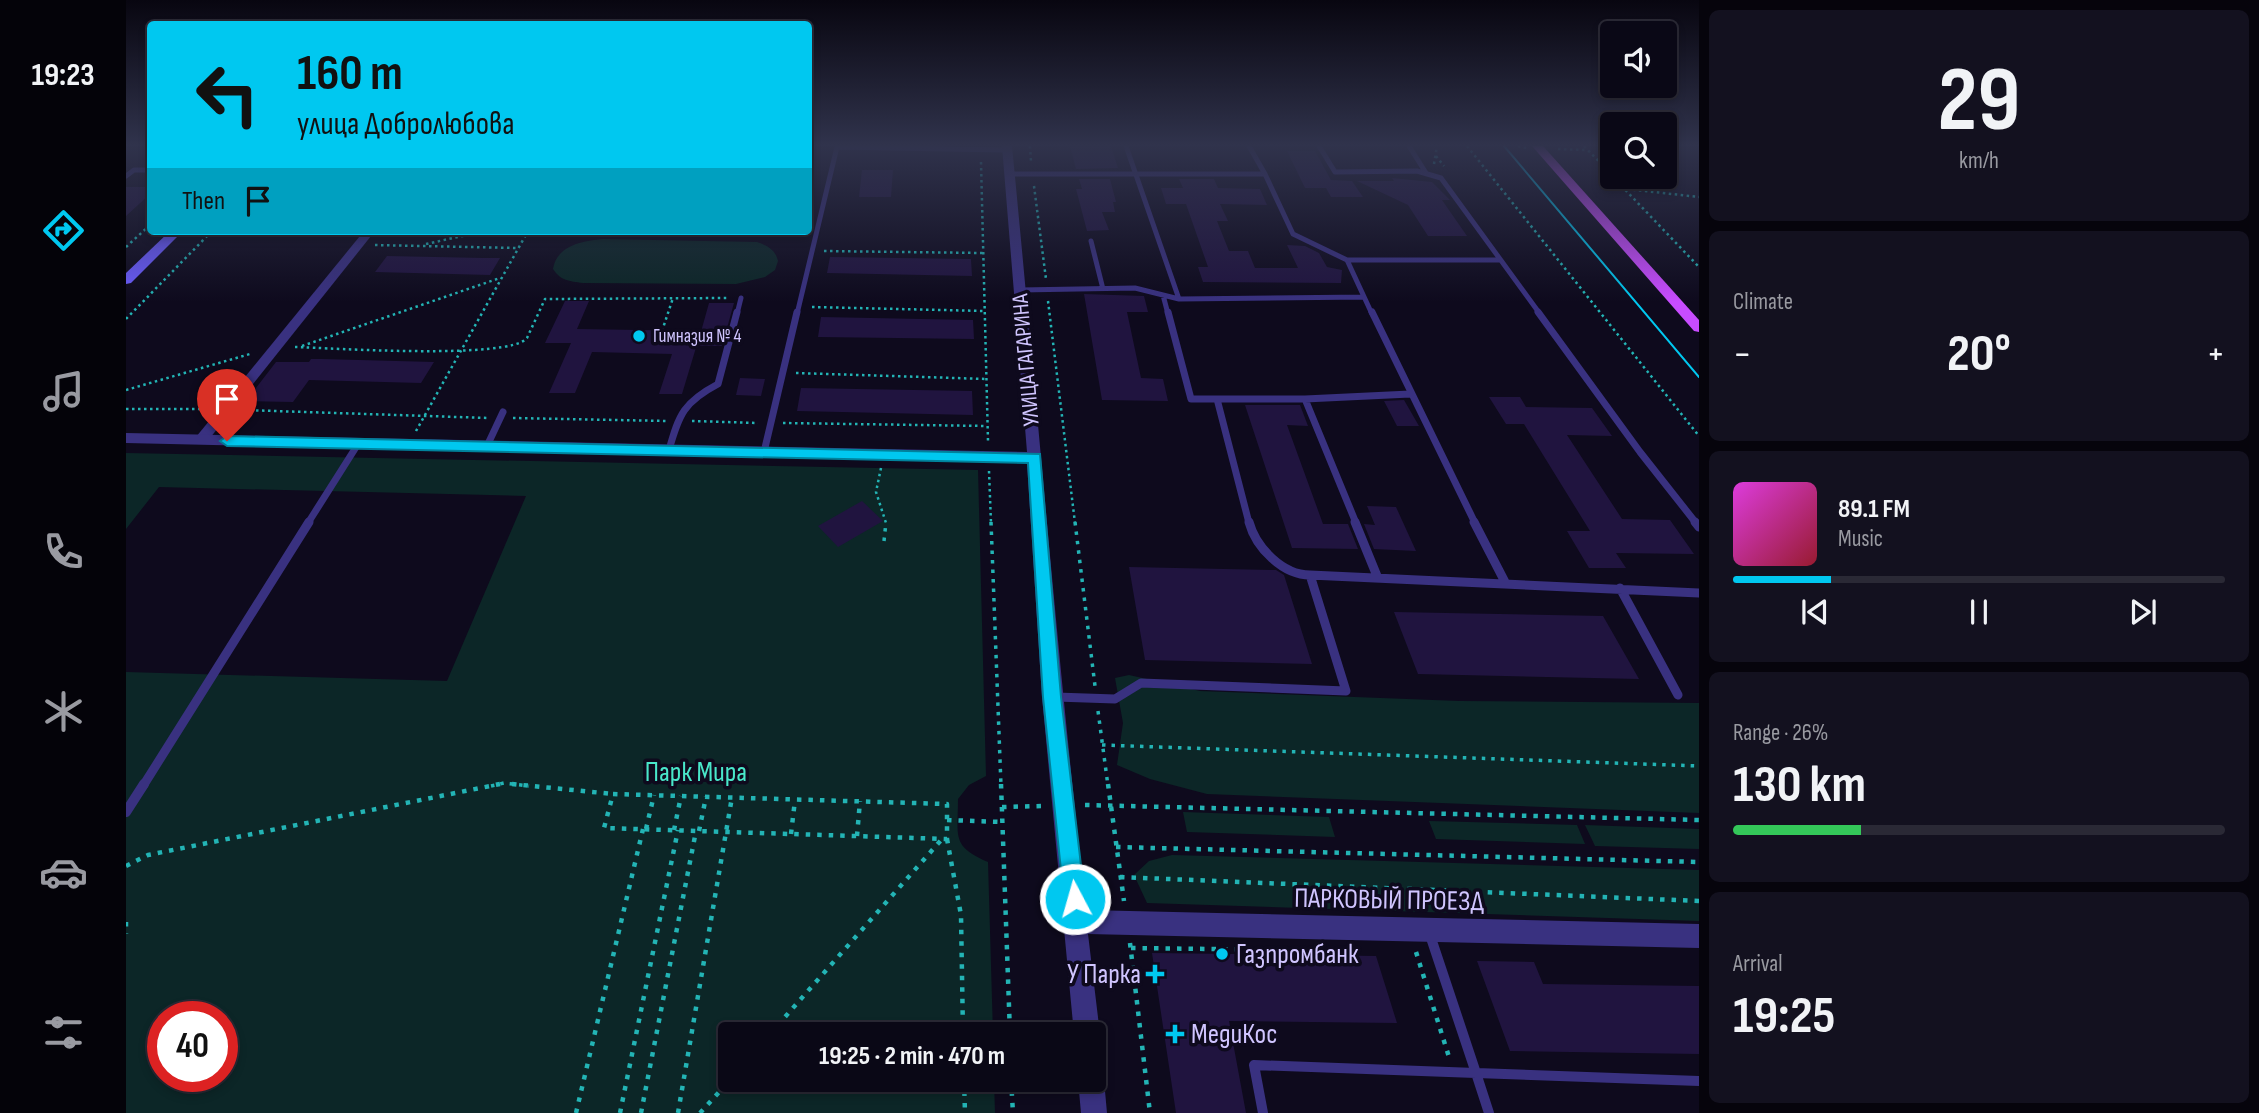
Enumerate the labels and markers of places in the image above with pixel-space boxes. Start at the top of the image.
place label: Гимназия № 4 [653,325,742,348]
marker: Гимназия № 4 [631,328,647,344]
pin [197,369,257,441]
place label: Газпромбанк [1236,938,1359,971]
marker: Газпромбанк [1214,946,1230,962]
place label: У Парка [1067,958,1141,991]
marker: У Парка [1147,966,1163,982]
place label: МедиКос [1191,1018,1277,1051]
marker: МедиКос [1165,1024,1185,1044]

